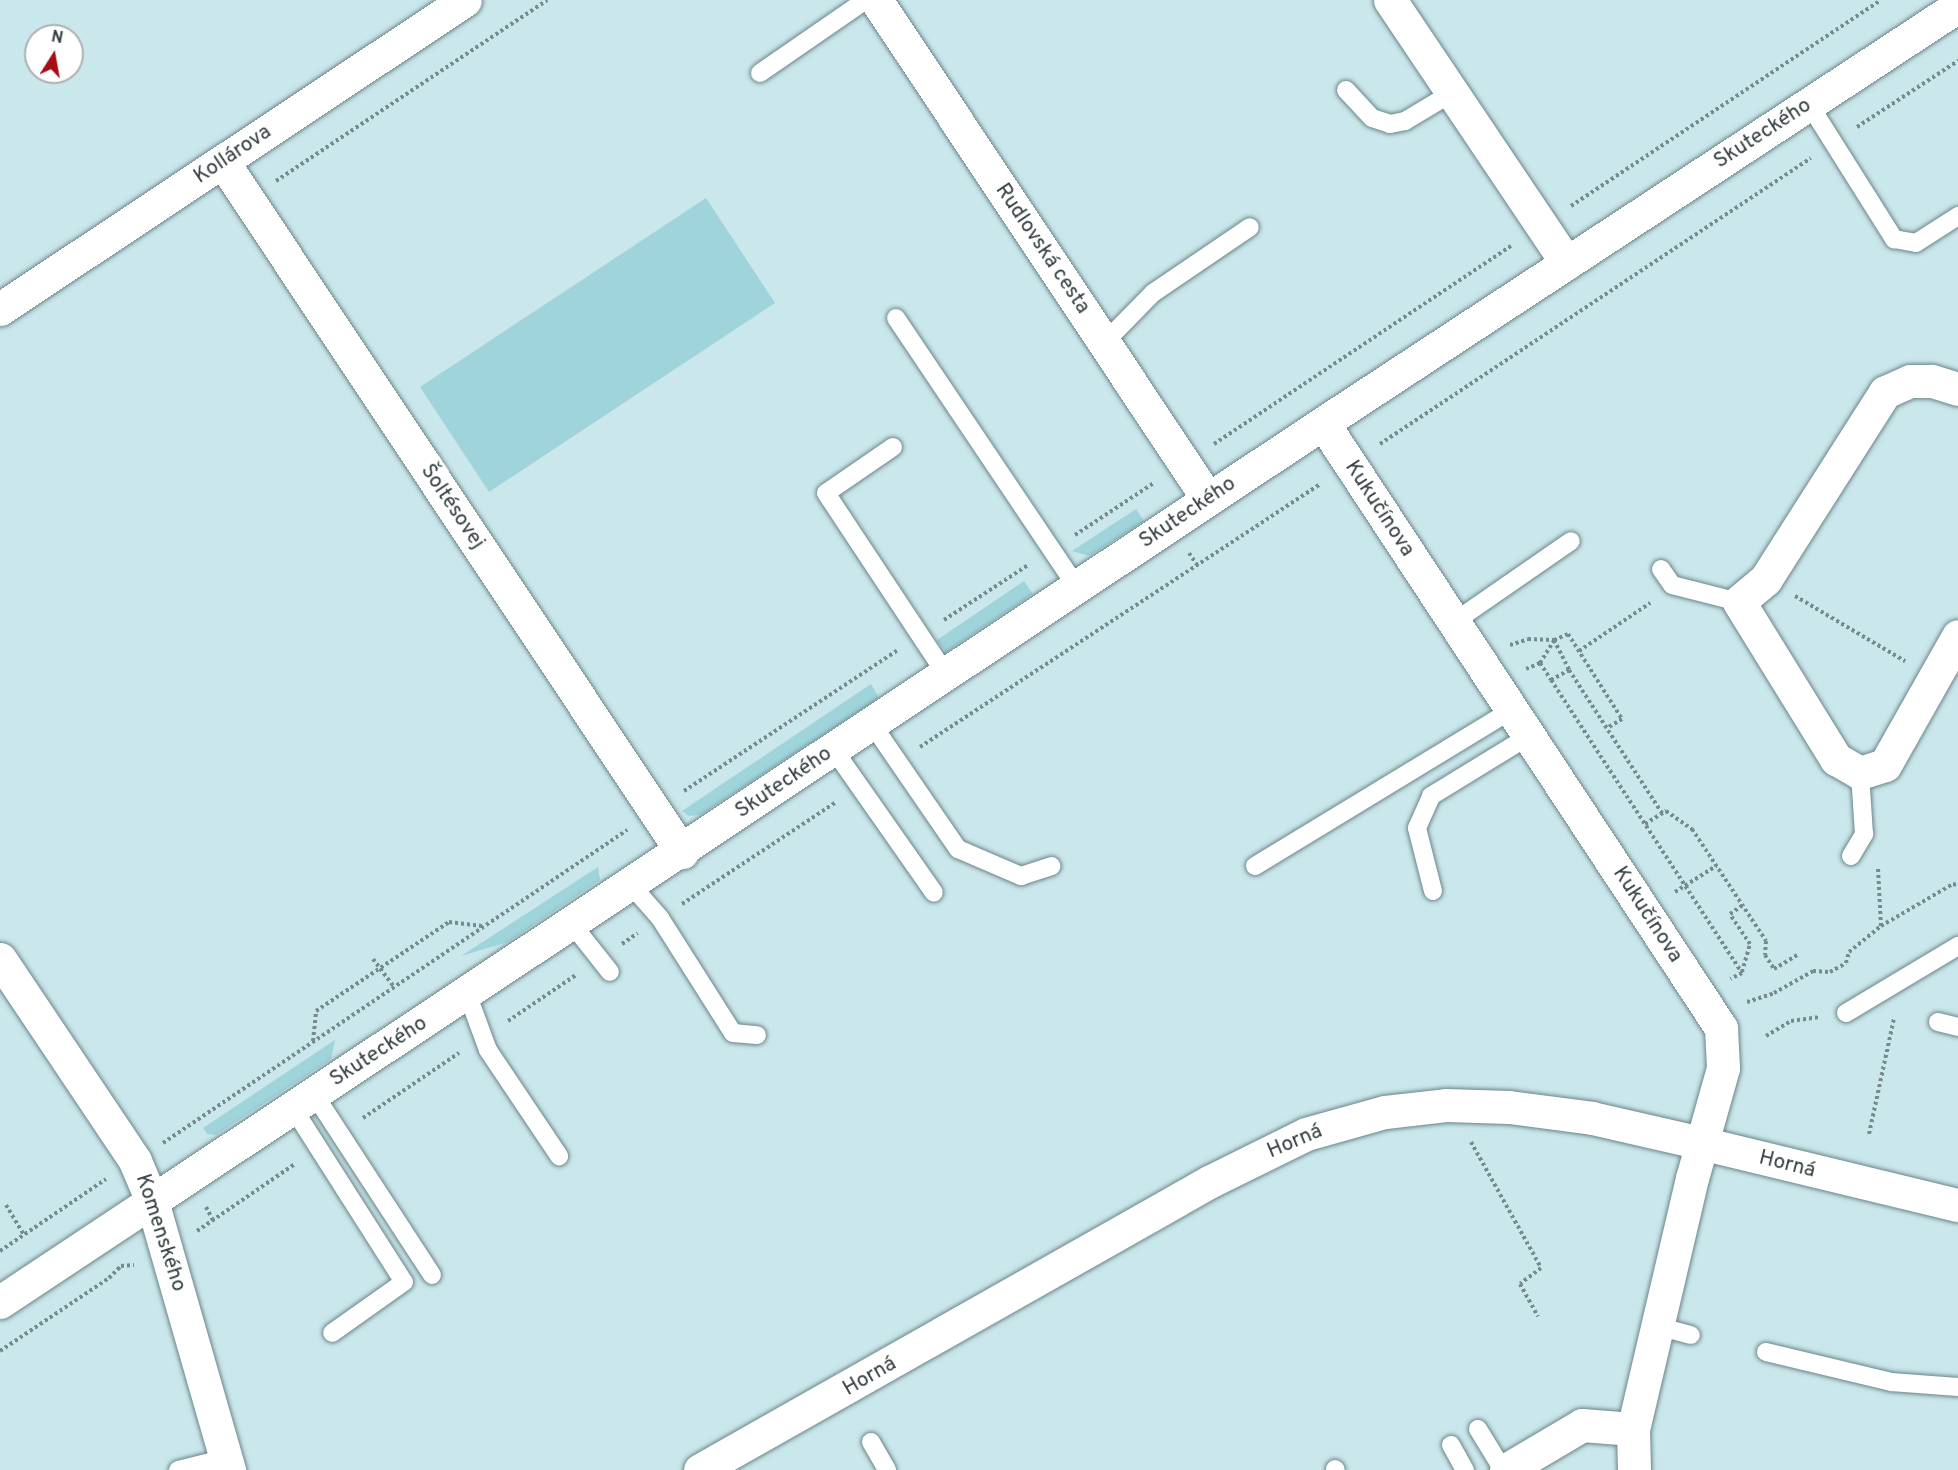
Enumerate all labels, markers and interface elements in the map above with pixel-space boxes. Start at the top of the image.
north arrow [24,24,84,84]
text: N [50,27,65,49]
street label: Skuteckého [1710,93,1816,175]
street label: Kollárova [190,120,276,190]
street label: Rudlovská cesta [989,179,1095,319]
street label: Kukučínova [1339,456,1419,562]
street label: Šoltésovej [414,460,490,554]
street label: Skuteckého [1135,472,1241,554]
street label: Skuteckého [731,742,837,824]
street label: Kukučínova [1607,862,1687,968]
street label: Skuteckého [326,1011,432,1093]
street label: Horná [1264,1119,1326,1165]
street label: Horná [1756,1146,1818,1184]
street label: Komenského [129,1171,191,1295]
street label: Horná [839,1352,901,1402]

